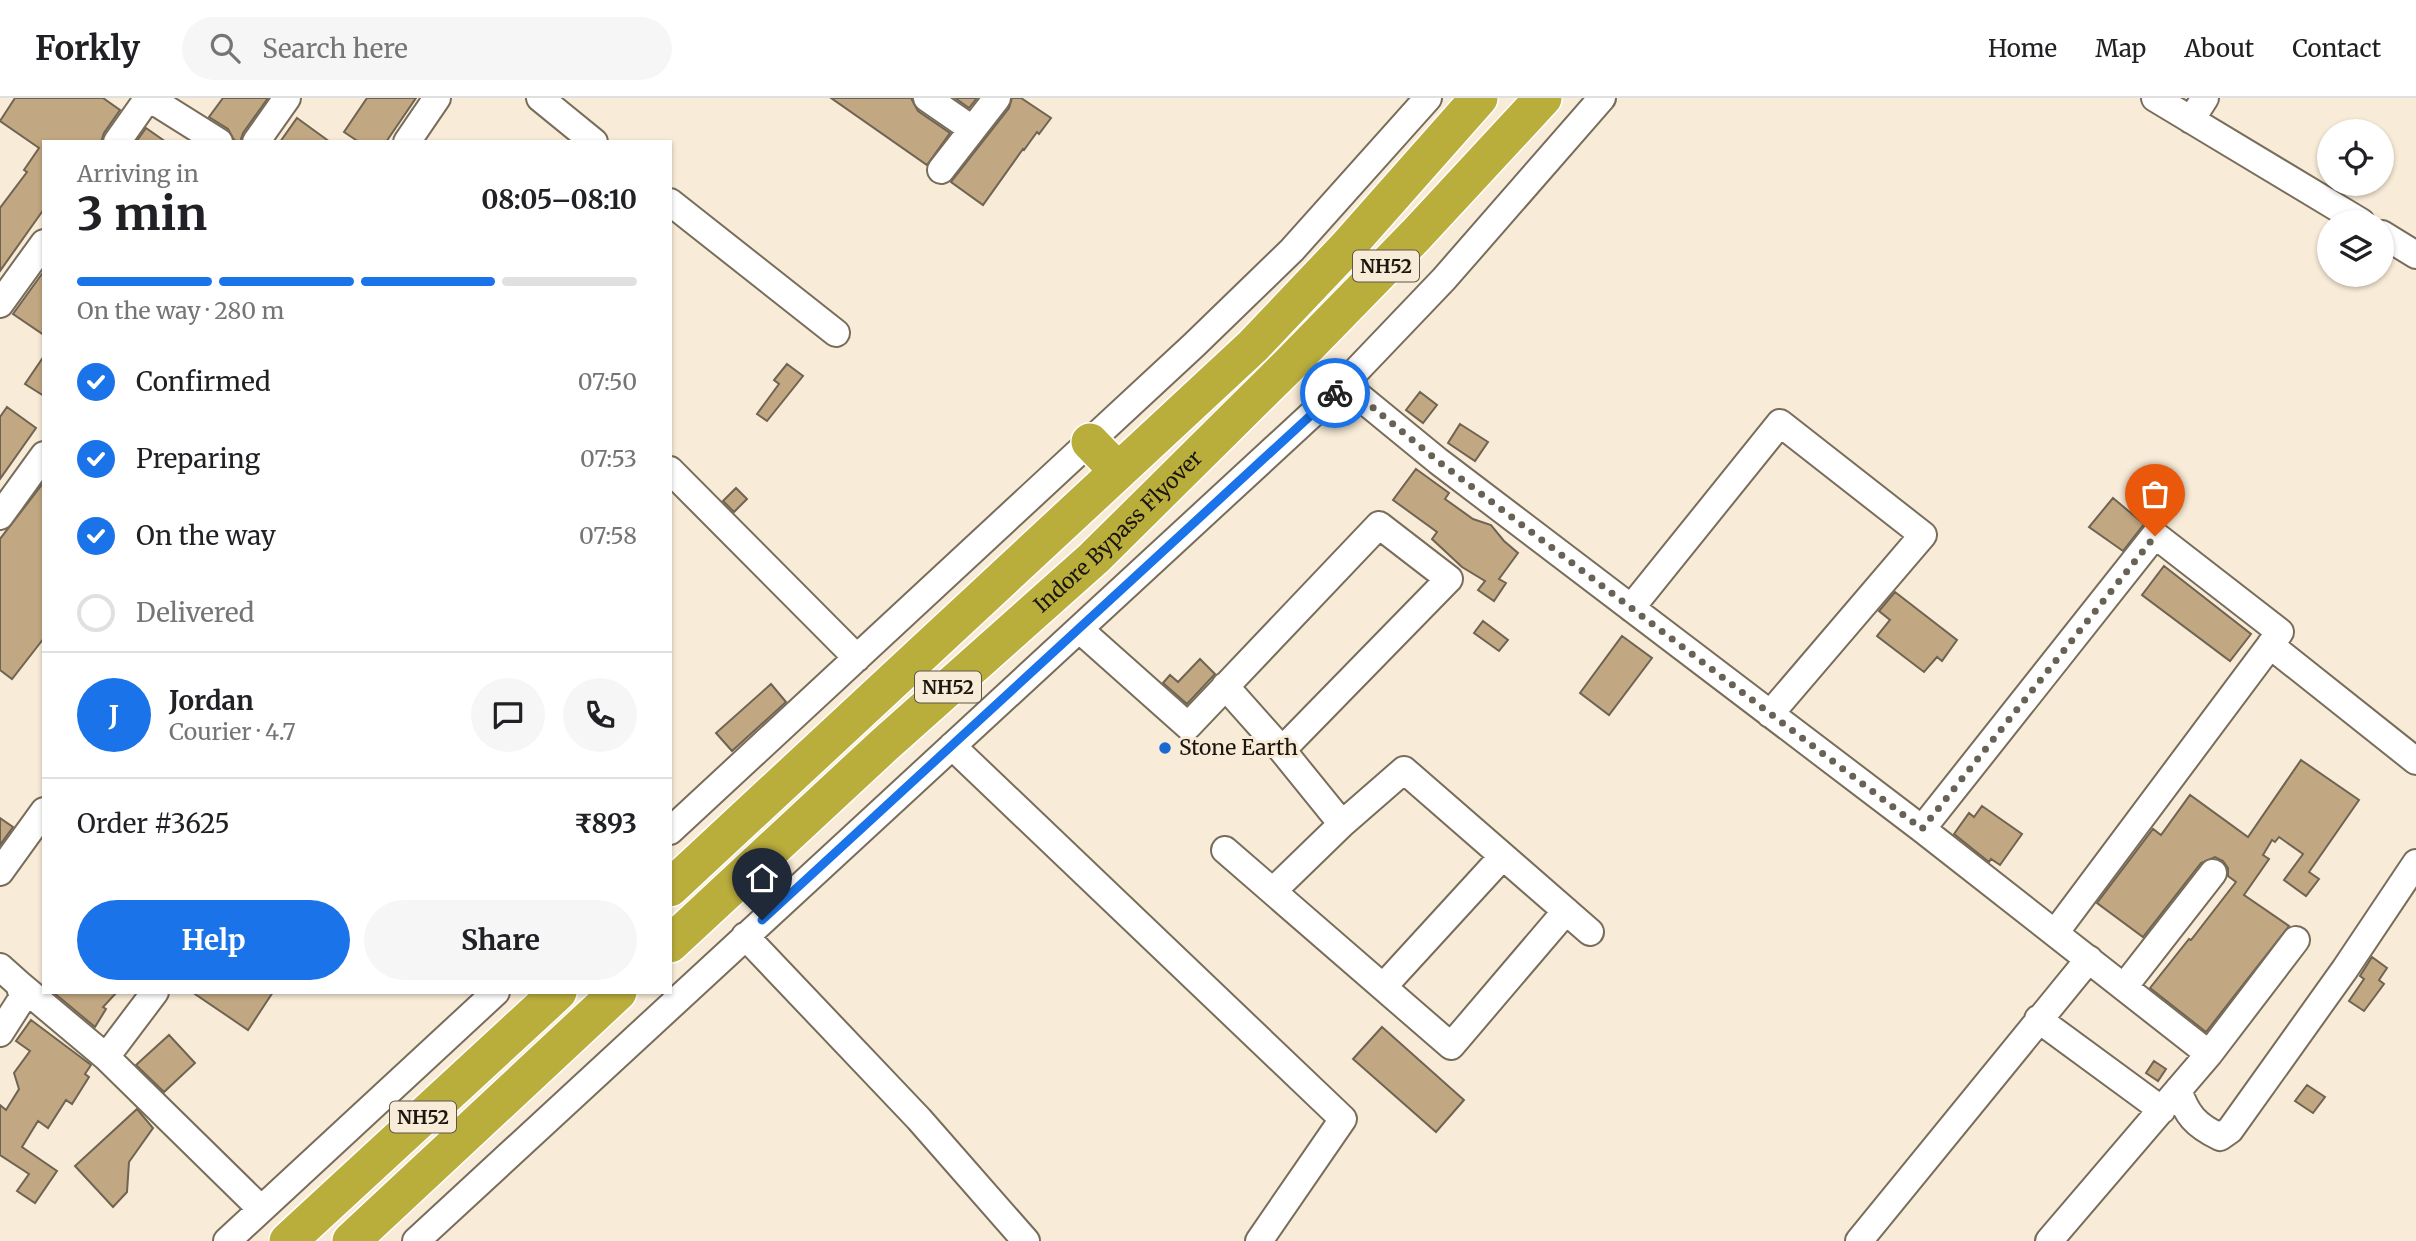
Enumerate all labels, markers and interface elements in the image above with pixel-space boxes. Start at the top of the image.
search box [182,17,672,80]
text: Forkly [35,28,140,69]
icon: search [206,29,244,67]
text: Search here [262,32,408,65]
text: Home [1988,33,2057,64]
text: Map [2095,33,2146,64]
text: About [2184,33,2254,64]
text: Contact [2292,33,2381,64]
map controls [2317,119,2394,287]
button: locate [2317,119,2394,196]
text: Arriving in [77,159,199,188]
text: 08:05–08:10 [481,183,637,216]
text: 3 min [77,185,207,243]
button: layers [2317,210,2394,287]
road number: NH52 [1353,250,1419,282]
text: On the way · 280 m [77,296,284,325]
courier [1300,358,1370,428]
icon: check [77,363,115,401]
text: Confirmed [136,365,271,398]
text: 07:50 [578,367,637,396]
icon: bike [1316,374,1354,412]
icon: check [77,440,115,478]
text: Preparing [136,442,260,475]
text: 07:53 [580,444,637,473]
street label: Indore Bypass Flyover [1028,445,1208,618]
pin [2125,464,2185,536]
icon: bag [2136,475,2174,513]
icon: check [77,517,115,555]
text: On the way [136,519,276,552]
text: 07:58 [579,521,637,550]
text: Delivered [136,596,255,629]
road number: NH52 [915,672,981,702]
button: chat [471,678,545,752]
button: phone [563,678,637,752]
text: Jordan [169,684,254,717]
text: J [109,699,119,732]
text: Courier · 4.7 [169,717,296,746]
place label: Stone Earth [1179,734,1298,761]
marker: Stone Earth [1157,740,1173,756]
text: Order #3625 [77,807,230,840]
text: ₹893 [574,807,637,840]
pin [732,848,792,920]
icon: home [743,859,781,897]
button: Help [77,900,350,980]
button: Share [364,900,637,980]
road number: NH52 [390,1102,456,1133]

